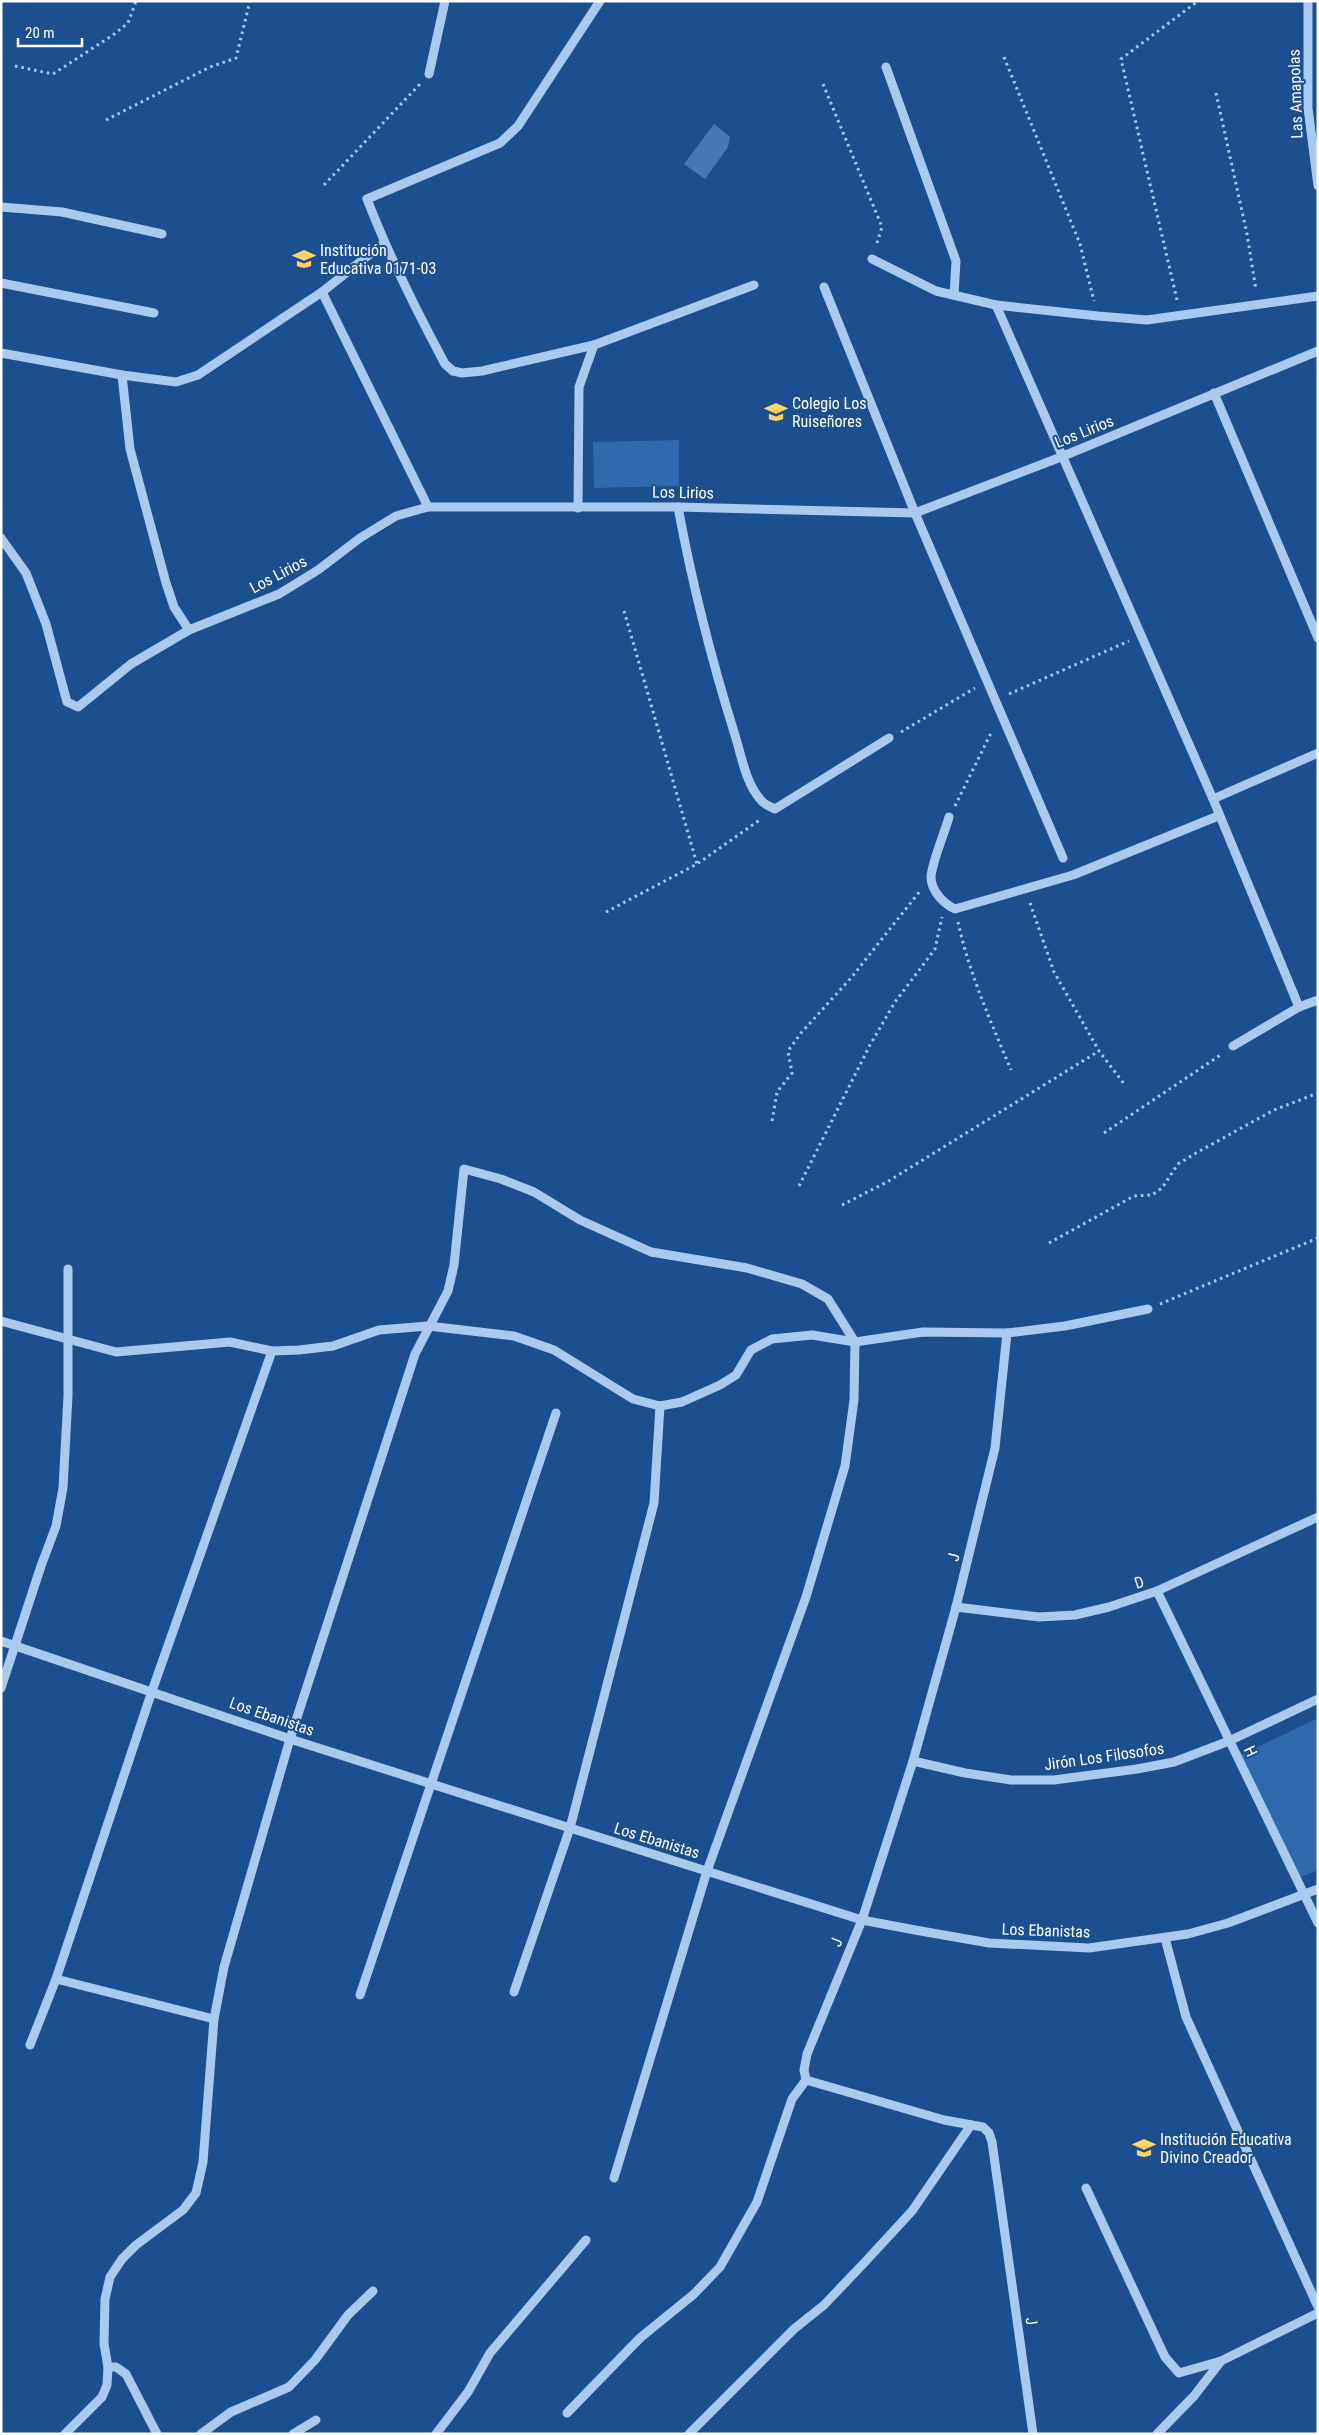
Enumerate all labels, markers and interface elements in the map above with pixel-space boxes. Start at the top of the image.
scale bar [18,15,81,47]
text: 20 m [25,24,55,42]
street label: Las Amapolas [1284,49,1307,139]
place label: Institución Educativa 0171-03 [320,241,436,278]
school or university icon: Institución Educativa 0171-03 [291,246,317,272]
place label: Colegio Los Ruiseñores [792,394,866,431]
school or university icon: Colegio Los Ruiseñores [763,399,789,425]
street label: Los Lirios [1052,411,1116,452]
street label: Los Lirios [652,482,714,503]
street label: Los Lirios [247,552,310,597]
street label: J [943,1551,964,1563]
street label: D [1132,1572,1146,1593]
street label: Los Ebanistas [227,1693,317,1740]
street label: Jirón Los Filosofos [1043,1739,1165,1774]
street label: H [1240,1743,1261,1760]
street label: Los Ebanistas [612,1818,702,1863]
street label: Los Ebanistas [1001,1919,1091,1942]
street label: J [826,1935,847,1949]
place label: Institución Educativa Divino Creador [1160,2130,1292,2167]
school or university icon: Institución Educativa Divino Creador [1131,2135,1157,2161]
street label: J [1022,2316,1041,2326]

